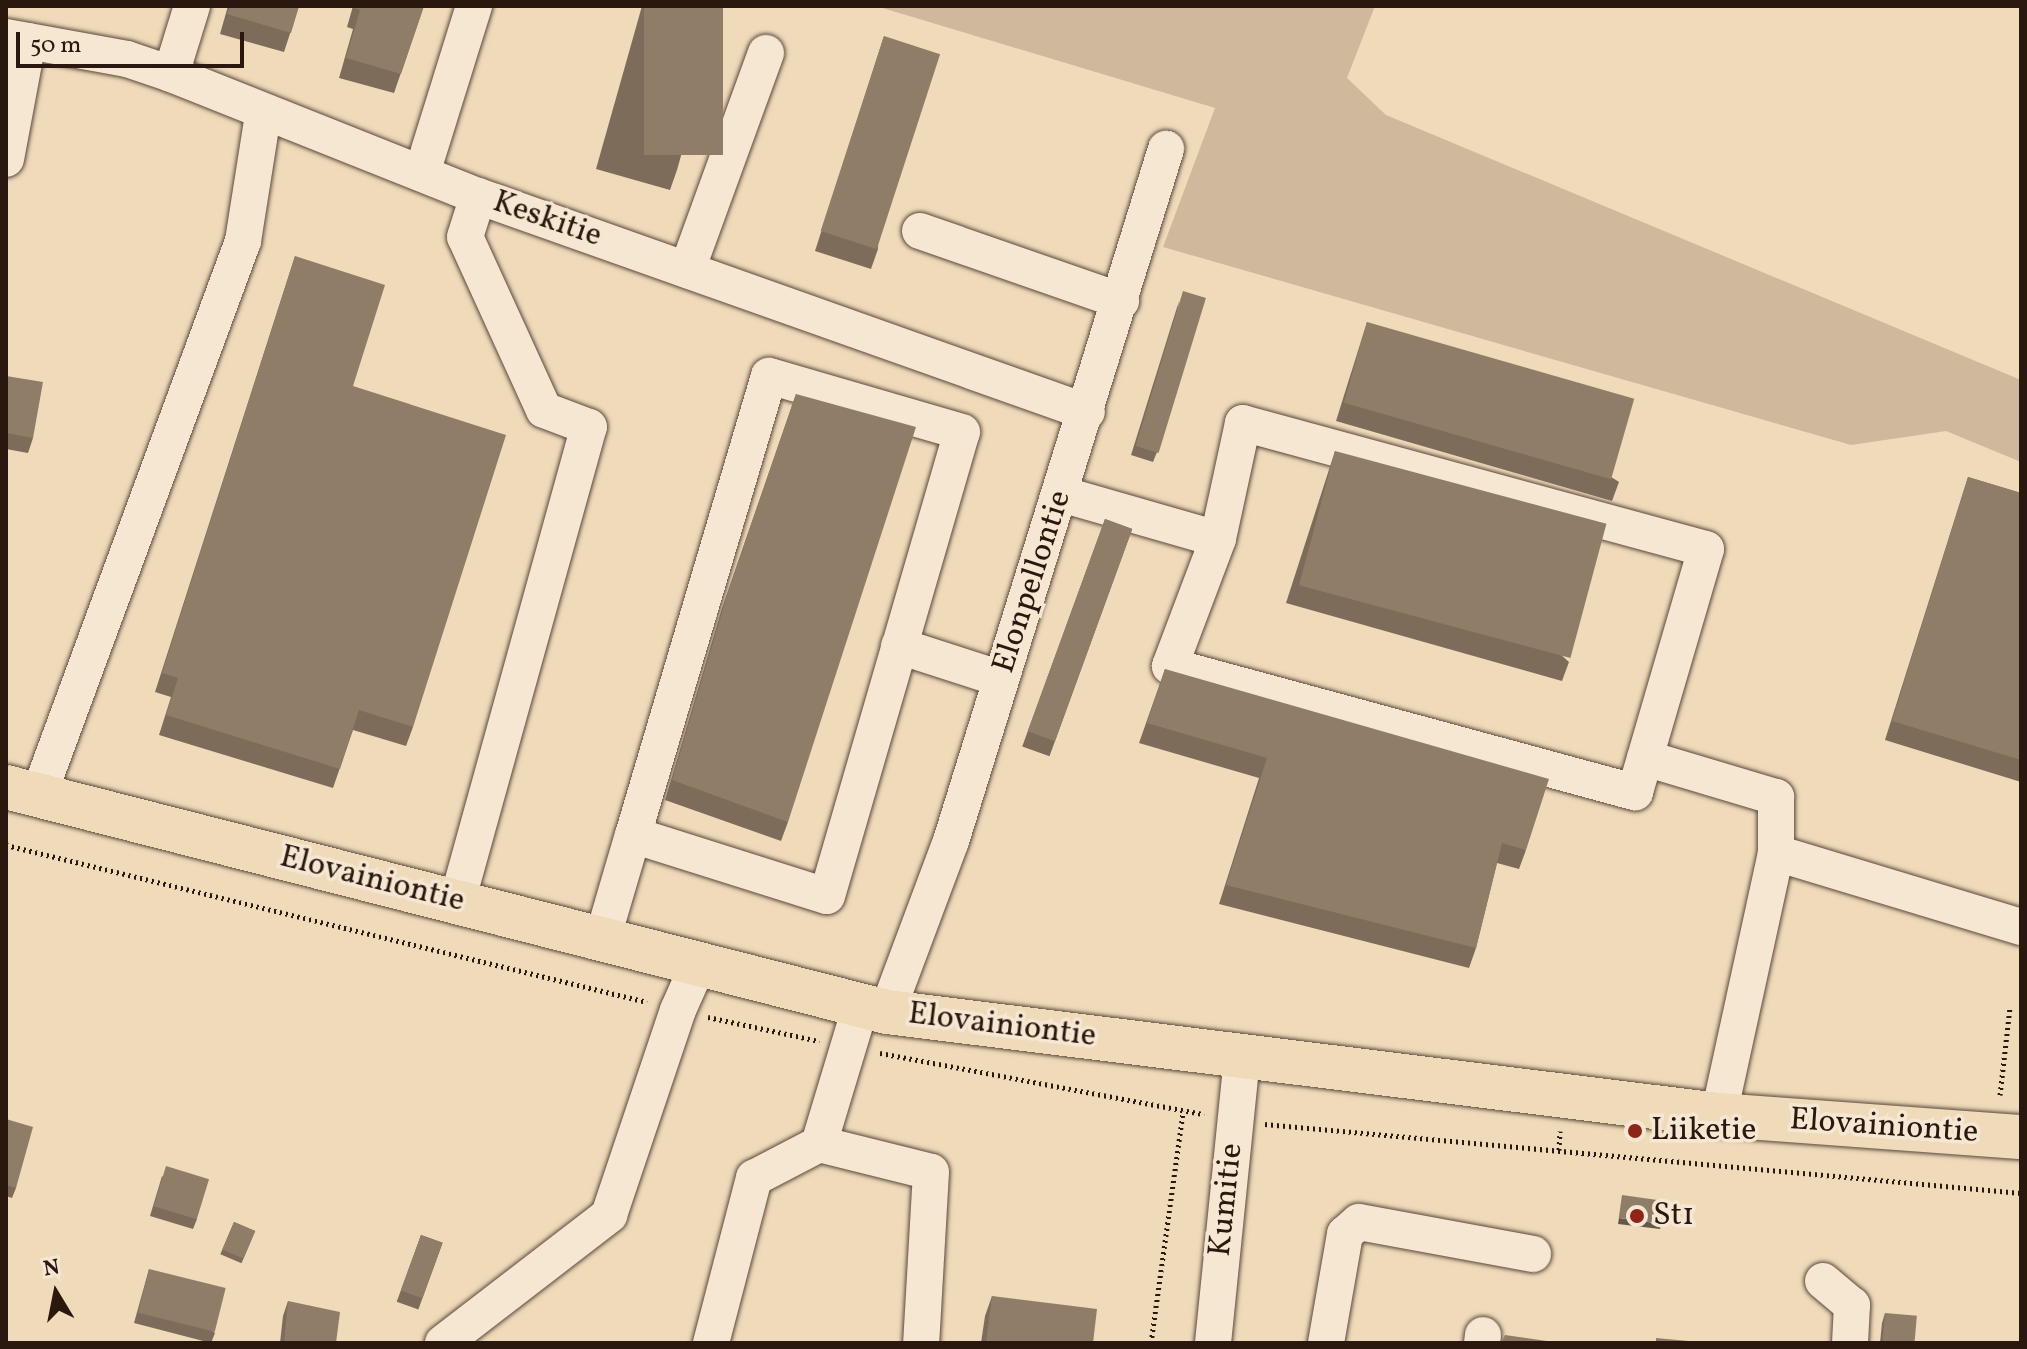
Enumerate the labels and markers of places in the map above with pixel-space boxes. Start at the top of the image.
place label: Liiketie [1651,1112,1756,1150]
marker: Liiketie [1626,1122,1644,1140]
place label: St1 [1653,1197,1694,1235]
marker: St1 [1628,1207,1646,1225]

